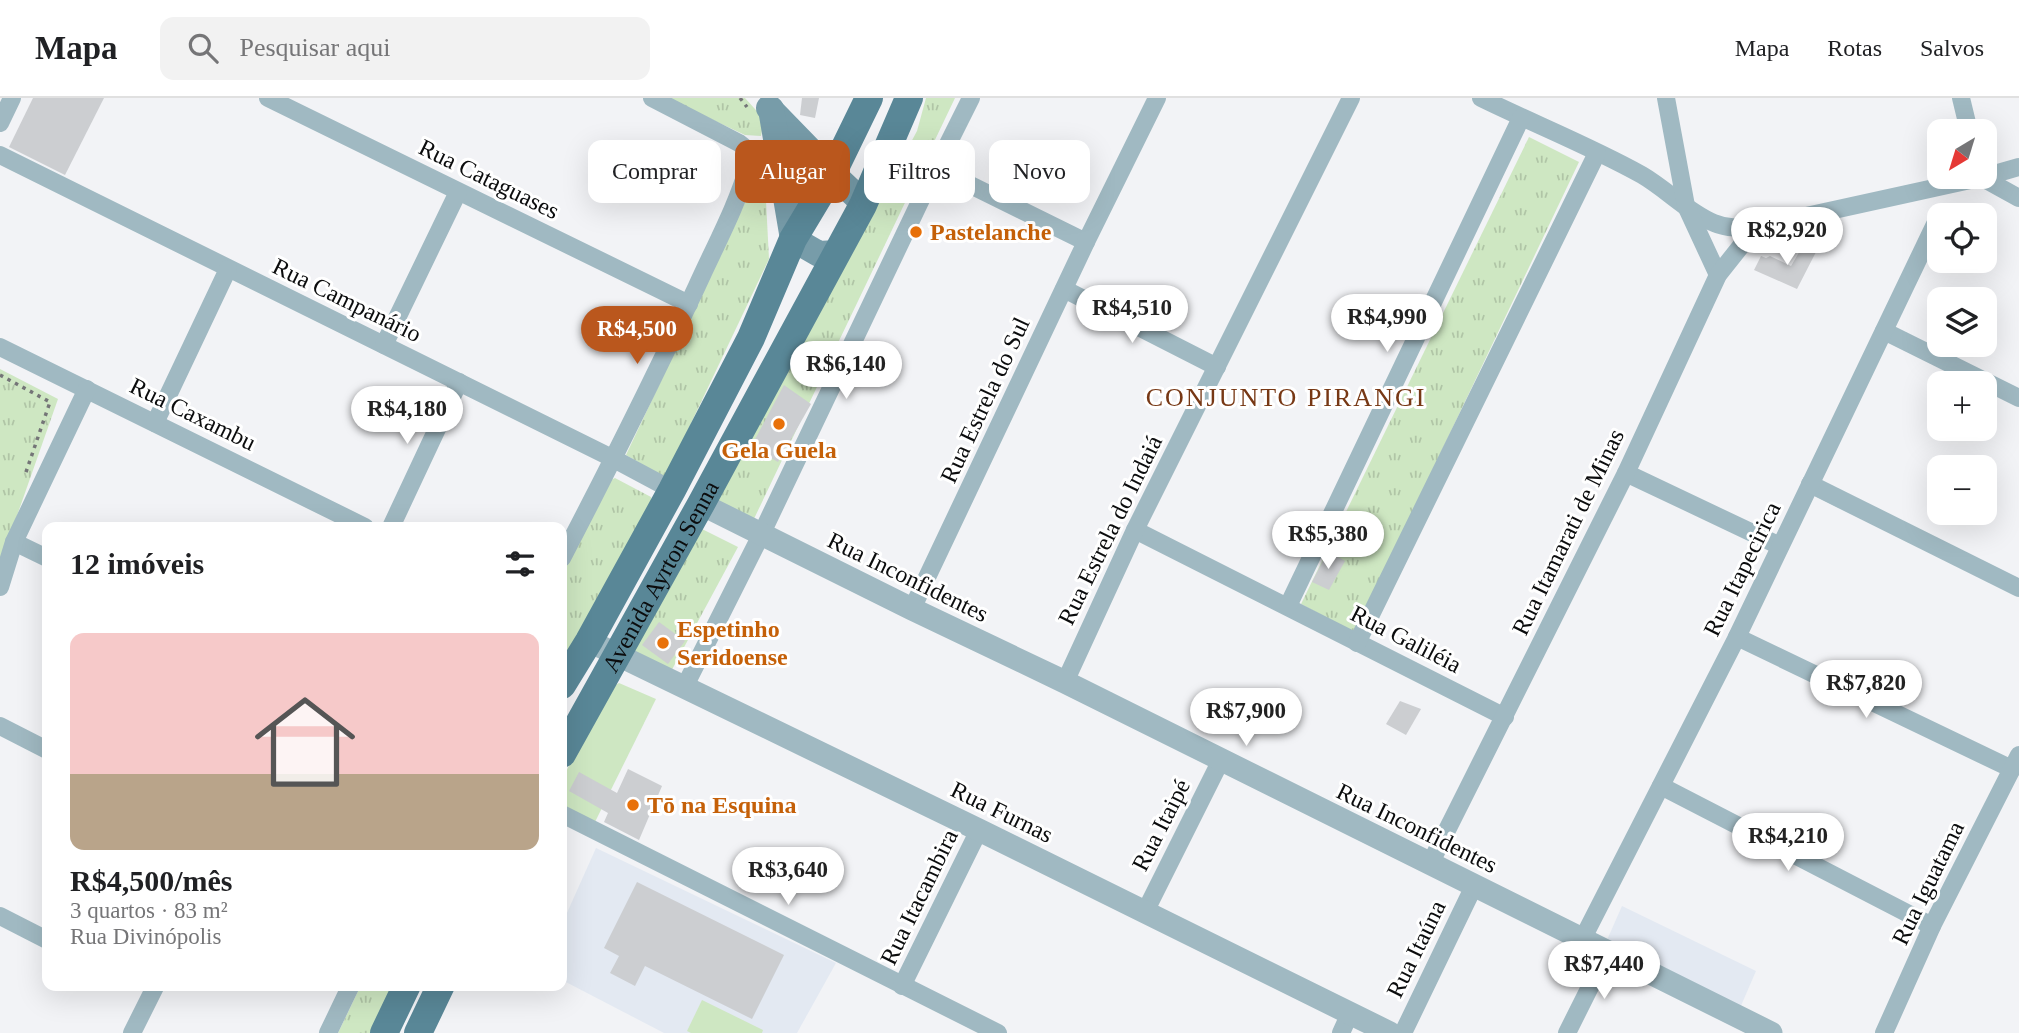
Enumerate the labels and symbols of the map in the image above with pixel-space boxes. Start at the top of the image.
north arrow [1927,119,1997,189]
street label: Rua Cataguases [415,134,563,224]
pin: R$2,920 [1722,208,1852,267]
place label: Pastelanche [930,219,1052,245]
marker: Pastelanche [908,224,924,240]
street label: Rua Campanário [269,253,425,347]
pin: R$4,510 [1067,286,1197,345]
pin: R$4,990 [1322,294,1452,354]
pin: R$4,500 [572,306,702,366]
street label: Rua Estrela do Sul [935,313,1035,487]
pin: R$6,140 [781,342,911,401]
street label: Rua Caxambu [126,372,260,456]
district label: CONJUNTO PIRANGI [1146,383,1426,412]
pin: R$4,180 [342,386,472,446]
marker: Gela Guela [771,416,787,432]
street label: Rua Itamarati de Minas [1507,425,1629,639]
street label: Rua Estrela do Indaiá [1053,431,1167,629]
place label: Gela Guela [721,437,837,463]
street label: Avenida Ayrton Senna [597,476,724,677]
street label: Rua Itapecirica [1698,497,1786,640]
pin: R$5,380 [1263,512,1393,571]
street label: Rua Inconfidentes [824,527,992,627]
street label: Rua Galiléia [1346,600,1466,678]
place label: Espetinho Seridoense [677,616,788,670]
marker: Espetinho Seridoense [655,635,671,651]
pin: R$7,820 [1801,660,1931,720]
pin: R$7,900 [1181,688,1311,748]
street label: Rua Itaipé [1127,775,1195,875]
street label: Rua Furnas [947,776,1057,848]
street label: Rua Inconfidentes [1333,778,1501,878]
place label: Tō na Esquina [647,792,796,818]
marker: Tō na Esquina [625,797,641,813]
pin: R$4,210 [1723,814,1853,873]
street label: Rua Iguatama [1887,817,1969,949]
street label: Rua Itacambira [875,825,963,969]
pin: R$3,640 [723,848,853,907]
street label: Rua Itaúna [1381,896,1451,1002]
pin: R$7,440 [1539,942,1669,1001]

